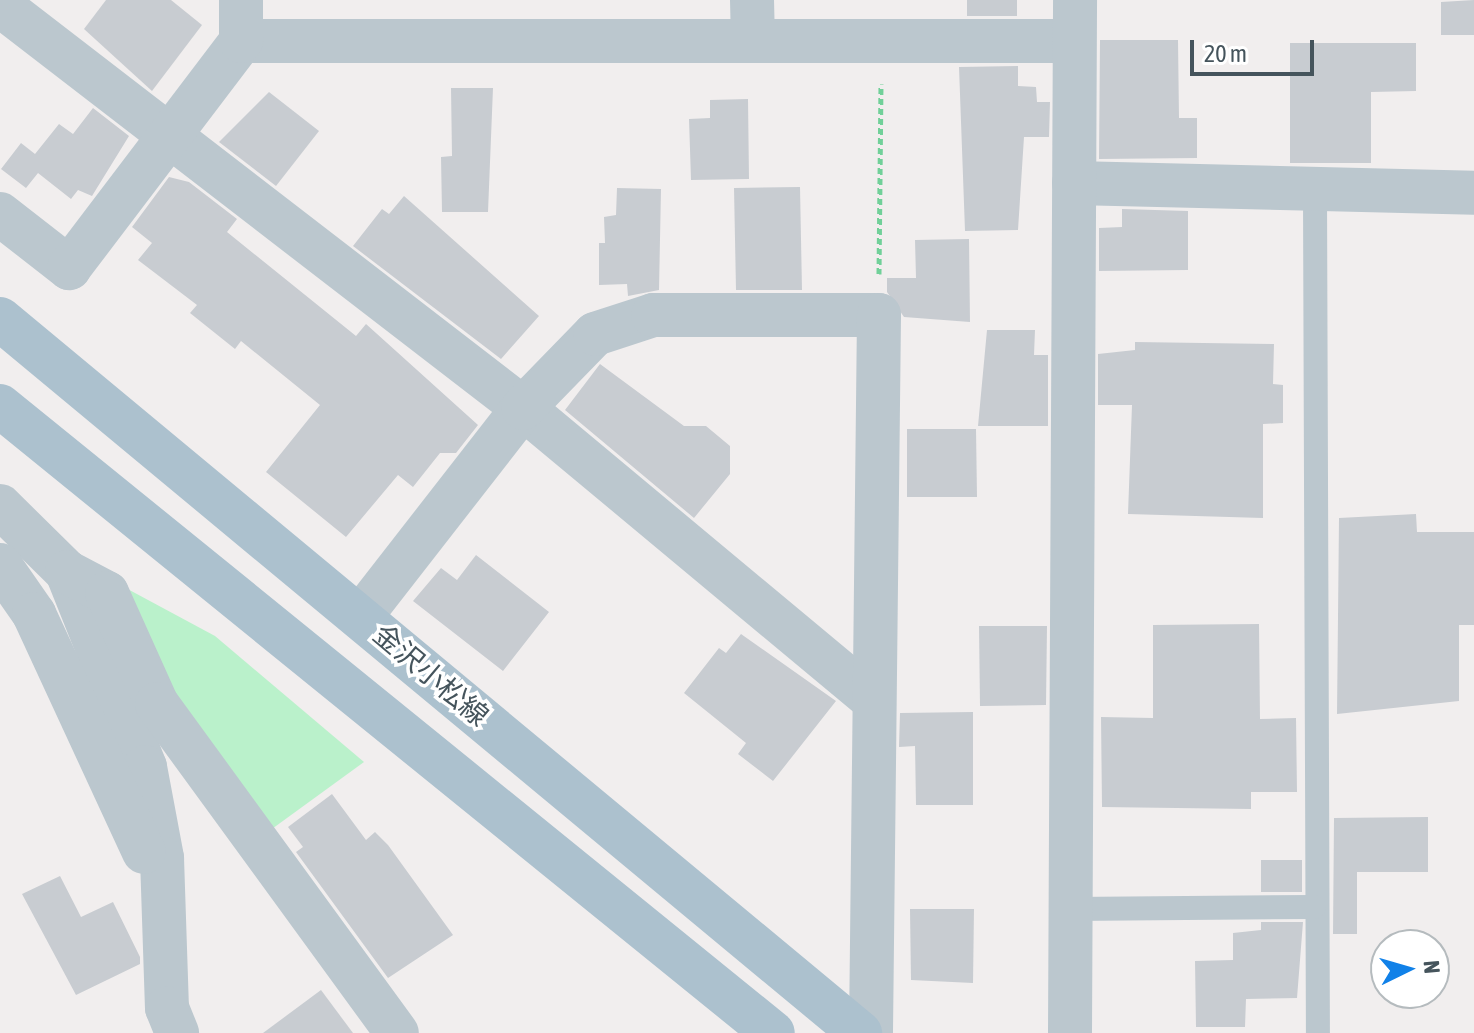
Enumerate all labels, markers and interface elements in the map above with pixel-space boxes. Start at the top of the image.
scale bar [1194,24,1318,74]
text: 20 m [1204,40,1247,67]
street label: 金沢小松線 [367,617,495,733]
north arrow [1370,929,1450,1009]
text: N [1418,959,1445,975]

